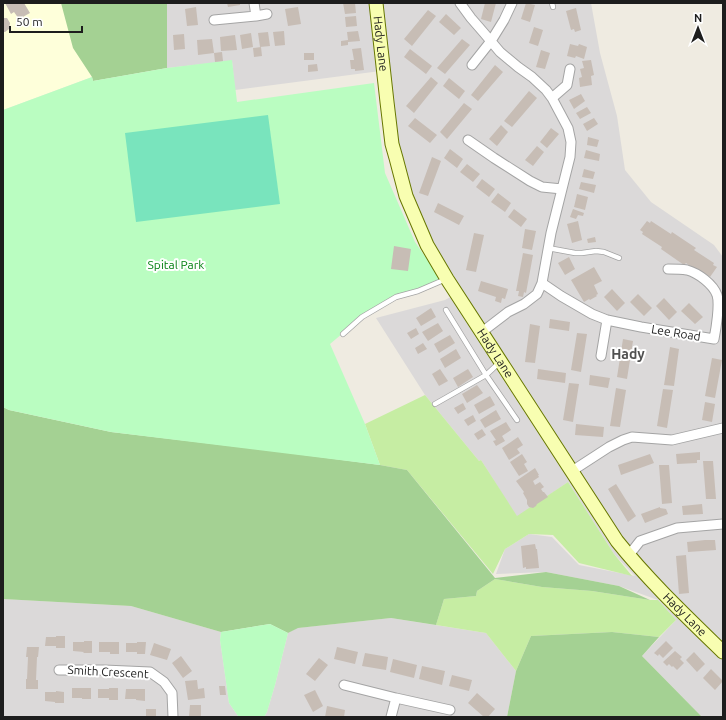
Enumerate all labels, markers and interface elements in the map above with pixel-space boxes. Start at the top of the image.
scale bar [10,8,82,34]
north arrow [678,8,718,48]
text: N [694,12,702,24]
text: 50 m [16,15,43,28]
street label: Hady Lane [371,15,391,72]
park label: Spital Park [148,258,204,271]
street label: Lee Road [650,322,702,343]
street label: Hady Lane [475,326,516,380]
district label: Hady [611,346,645,362]
street label: Hady Lane [661,590,710,638]
street label: Smith Crescent [67,663,149,680]

